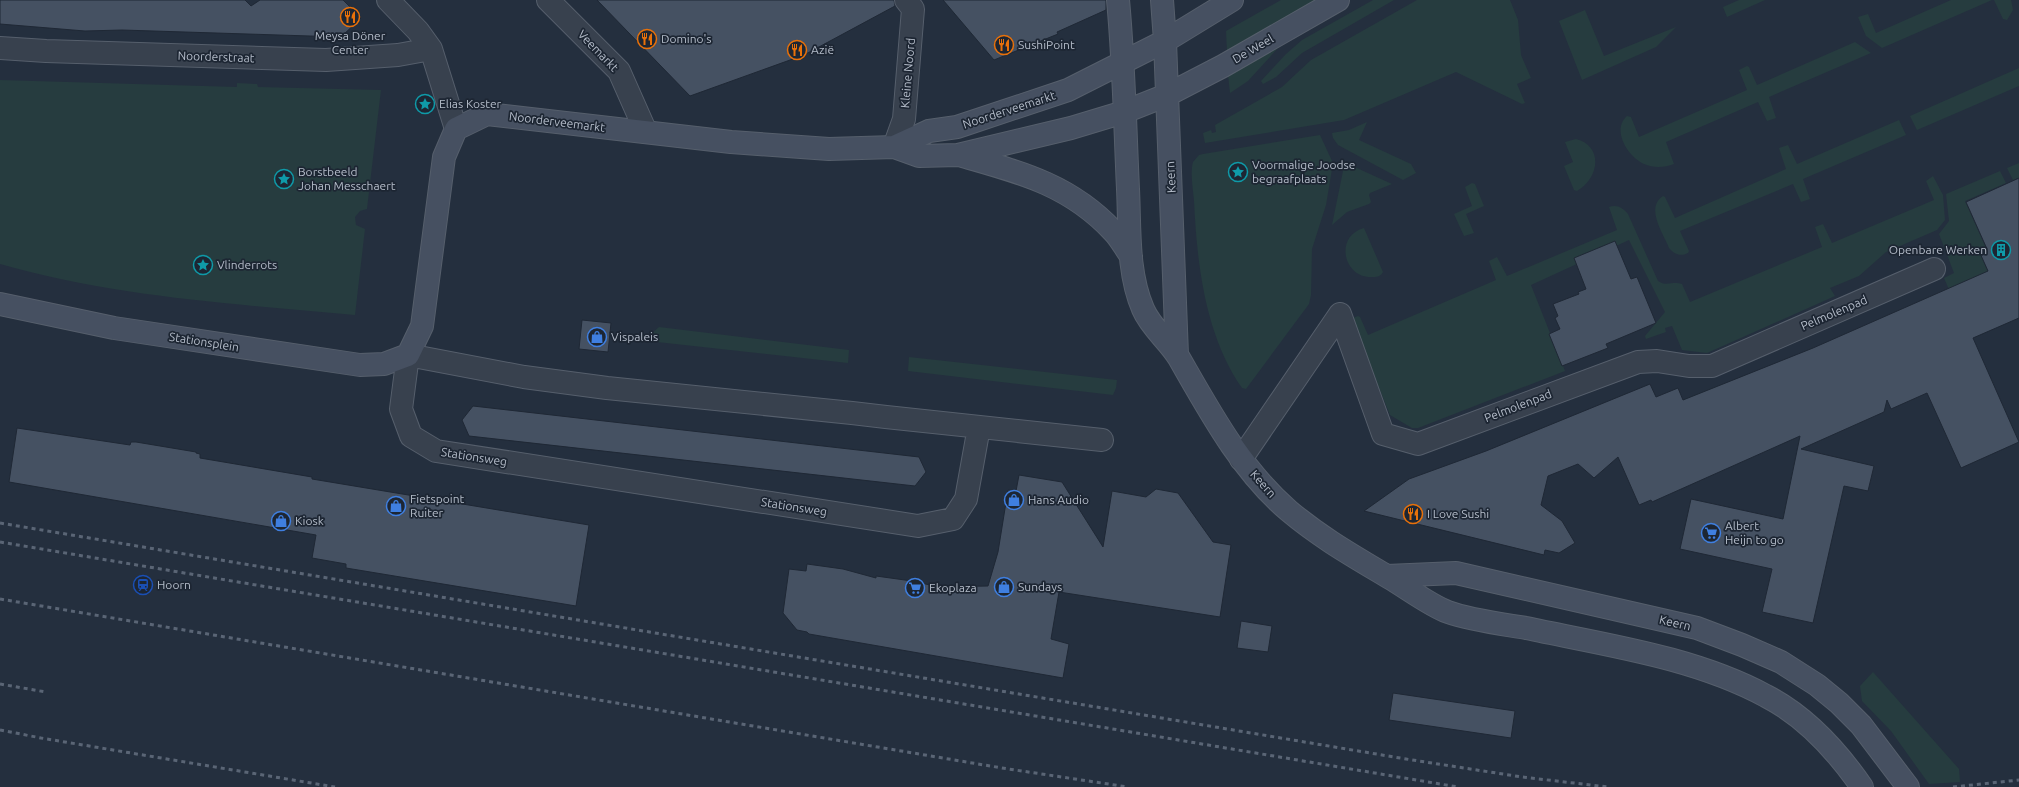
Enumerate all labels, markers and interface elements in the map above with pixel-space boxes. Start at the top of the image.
restaurant icon: Meysa Döner Center [339,6,361,28]
street label: Veemarkt [576,27,621,74]
restaurant icon: Domino's [636,28,658,50]
place label: Meysa Döner Center [315,29,386,56]
place label: Domino's [661,32,711,45]
street label: De Weel [1230,32,1276,65]
restaurant icon: SushiPoint [993,34,1015,56]
street label: Kleine Noord [898,37,917,109]
place label: SushiPoint [1018,38,1075,51]
restaurant icon: Azië [786,39,808,61]
place label: Azië [811,43,834,56]
street label: Noorderstraat [177,49,255,64]
street label: Noorderveemarkt [961,88,1057,131]
place icon: Elias Koster [414,93,436,115]
place label: Elias Koster [439,97,502,110]
street label: Noorderveemarkt [508,109,606,134]
place label: Voormalige Joodse begraafplaats [1252,158,1355,185]
street label: Keern [1163,161,1178,193]
place icon: Voormalige Joodse begraafplaats [1227,161,1249,183]
place label: Borstbeeld Johan Messchaert [298,165,396,192]
place icon: Borstbeeld Johan Messchaert [273,168,295,190]
building icon: Openbare Werken [1990,239,2012,261]
place label: Openbare Werken [1889,243,1987,256]
place icon: Vlinderrots [192,254,214,276]
place label: Vlinderrots [217,258,277,271]
street label: Pelmolenpad [1799,293,1869,332]
shop icon: Vispaleis [586,326,608,348]
street label: Stationsplein [168,330,240,353]
place label: Vispaleis [611,330,658,343]
street label: Pelmolenpad [1482,387,1553,424]
street label: Stationsweg [440,445,508,468]
street label: Keern [1248,467,1279,500]
shop icon: Hans Audio [1003,489,1025,511]
place label: Fietspoint Ruiter [410,492,465,519]
place label: Hans Audio [1028,493,1089,506]
shop icon: Fietspoint Ruiter [385,495,407,517]
street label: Stationsweg [760,495,828,518]
restaurant icon: I Love Sushi [1402,503,1424,525]
place label: I Love Sushi [1427,507,1489,520]
shop icon: Kiosk [270,510,292,532]
place label: Kiosk [295,514,324,527]
place label: Albert Heijn to go [1725,519,1784,546]
supermarket icon: Albert Heijn to go [1700,522,1722,544]
station icon: Hoorn [132,574,154,596]
shop icon: Sundays [993,576,1015,598]
supermarket icon: Ekoplaza [904,577,926,599]
place label: Hoorn [157,578,191,591]
place label: Sundays [1018,580,1062,593]
place label: Ekoplaza [929,581,977,594]
street label: Keern [1658,613,1692,632]

